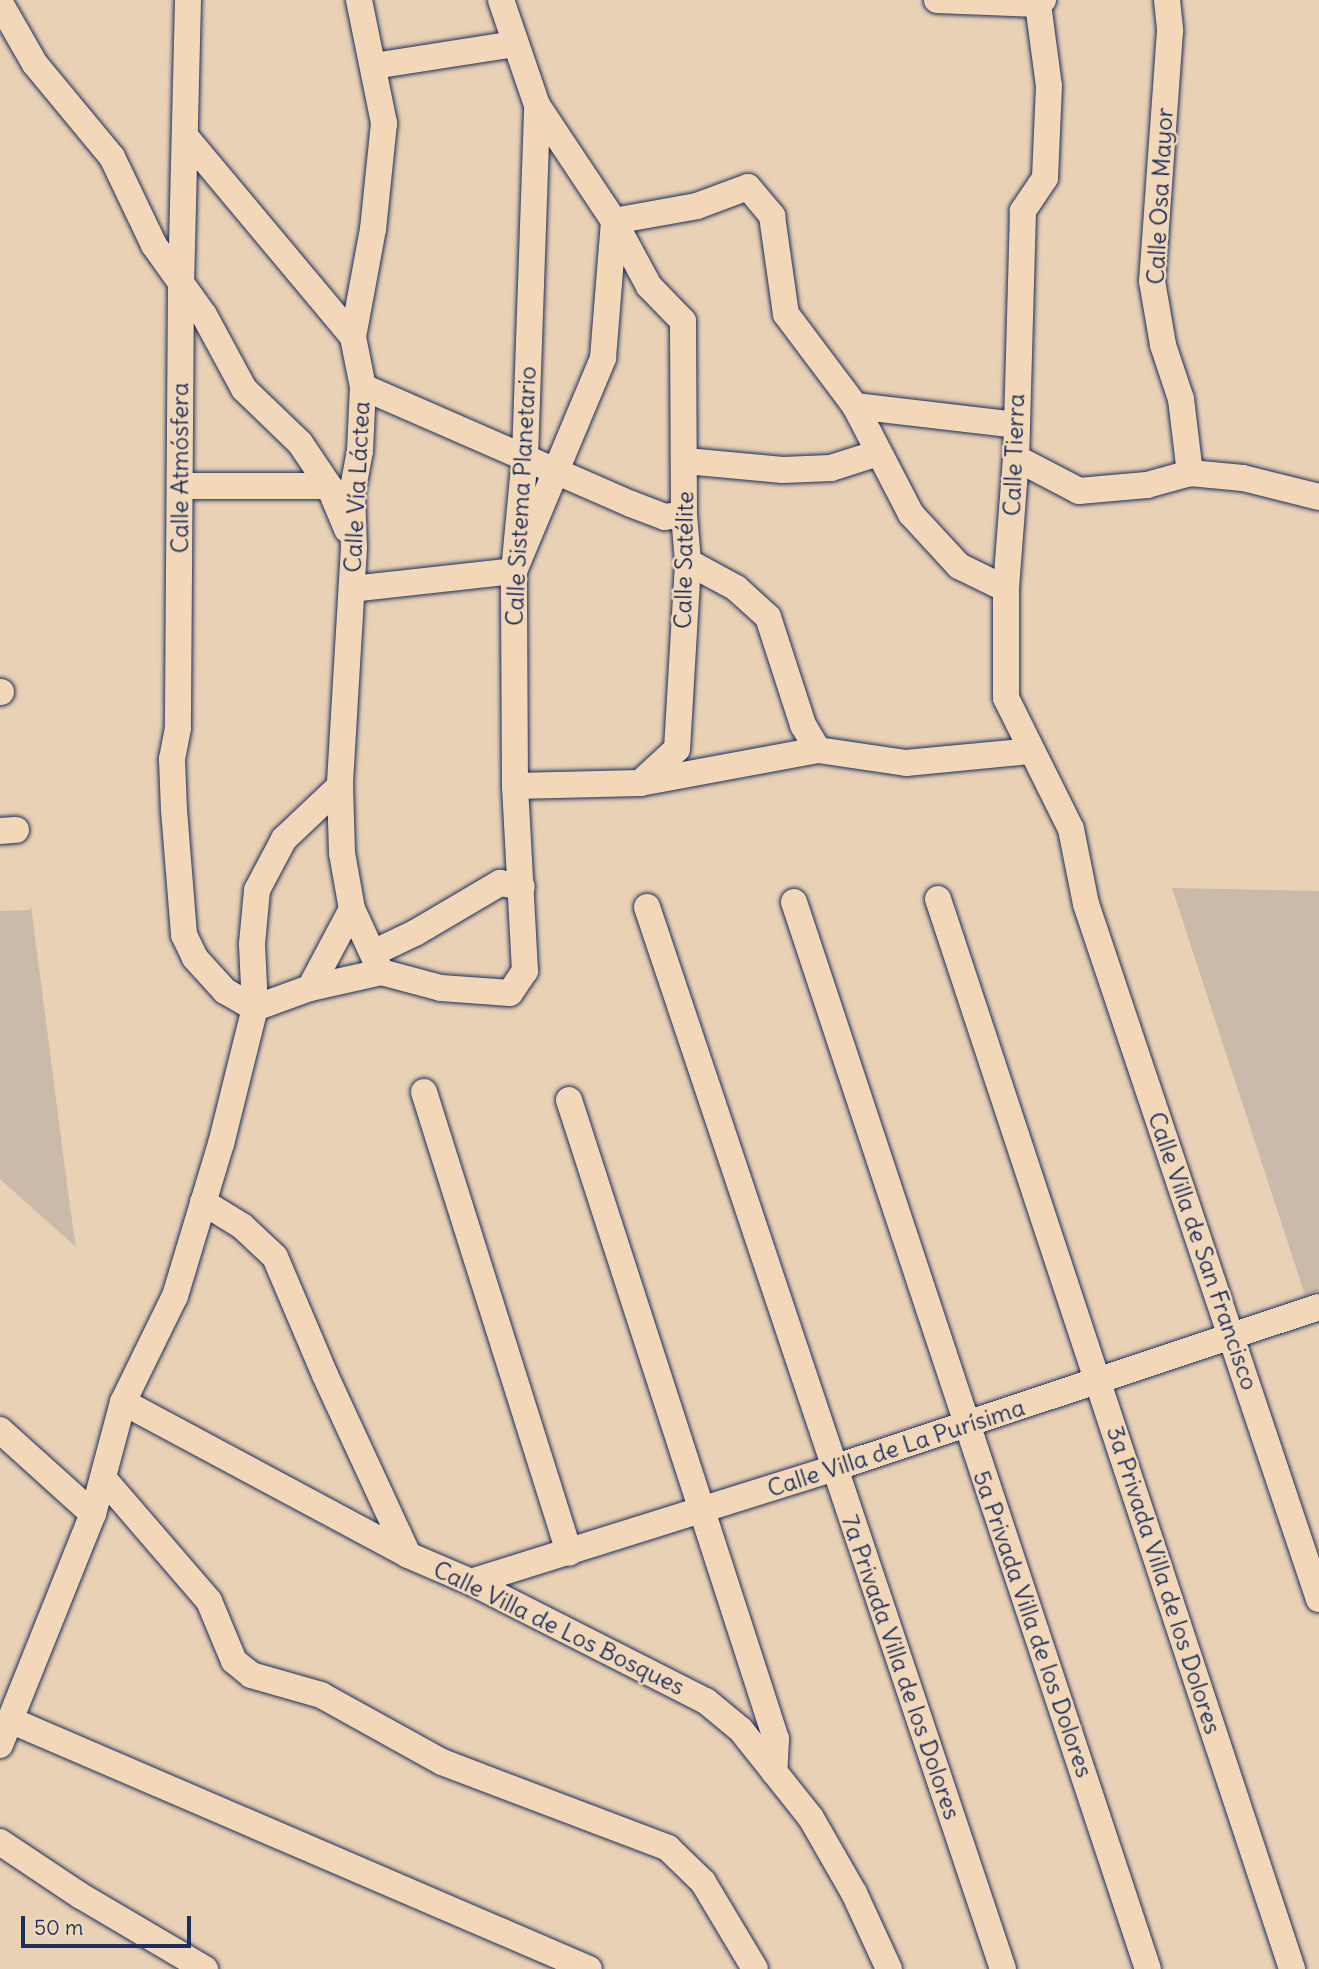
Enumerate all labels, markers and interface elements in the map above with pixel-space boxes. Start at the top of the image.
street label: Calle Osa Mayor [1141,107,1179,285]
street label: Calle Sistema Planetario [500,365,542,627]
street label: Calle Atmósfera [166,383,194,553]
street label: Calle Tierra [997,393,1031,517]
street label: Calle Vía Láctea [338,401,376,573]
street label: Calle Satélite [668,491,700,629]
street label: Calle Villa de San Francisco [1142,1108,1264,1394]
street label: Calle Villa de La Purísima [764,1393,1028,1503]
street label: 3a Privada Villa de los Dolores [1101,1422,1227,1738]
street label: 5a Privada Villa de los Dolores [967,1467,1099,1781]
street label: 7a Privada Villa de los Dolores [835,1511,967,1823]
street label: Calle Villa de Los Bosques [429,1555,689,1701]
scale bar [24,1902,194,1946]
text: 50 m [34,1914,83,1941]

